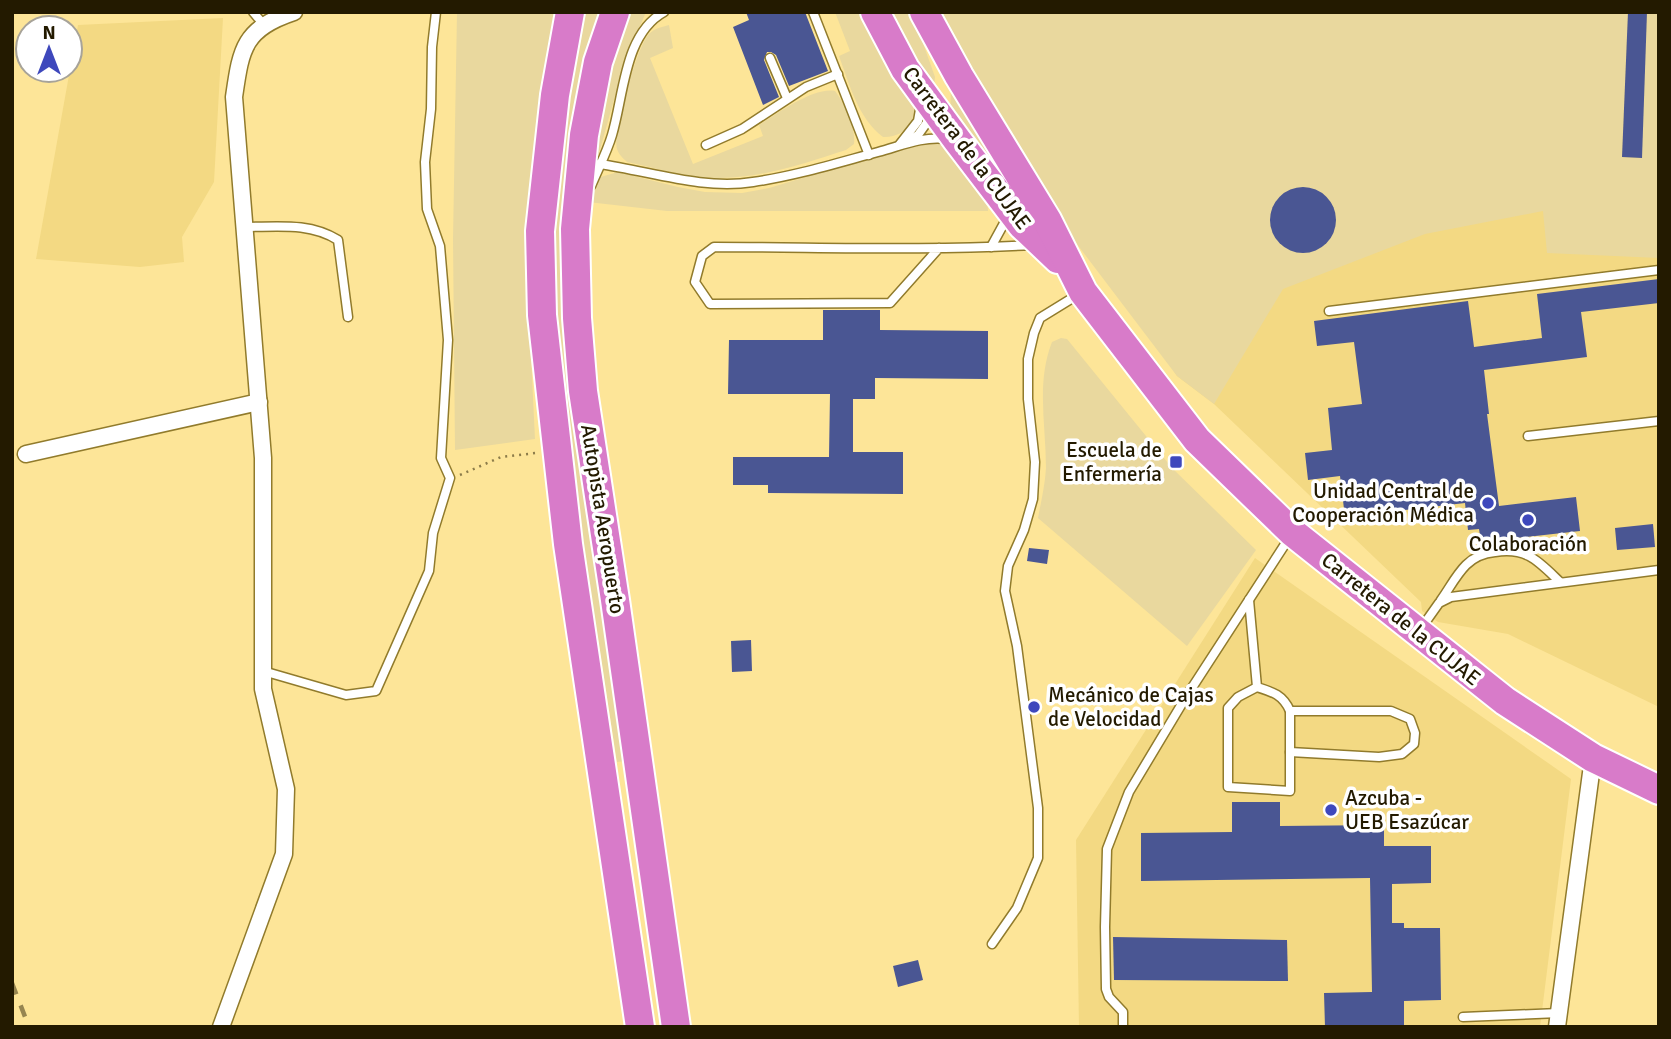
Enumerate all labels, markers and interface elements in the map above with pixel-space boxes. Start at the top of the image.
north arrow [14,14,84,84]
text: N [42,21,56,45]
street label: Carretera de la CUJAE [897,61,1037,235]
street label: Autopista Aeropuerto [575,422,631,616]
place label: Escuela de Enfermería [1062,437,1162,487]
marker: Escuela de Enfermería [1168,454,1184,470]
place label: Unidad Central de Cooperación Médica [1292,478,1474,528]
marker: Unidad Central de Cooperación Médica [1480,495,1496,511]
marker: Colaboración [1520,512,1536,528]
place label: Colaboración [1469,531,1587,557]
street label: Carretera de la CUJAE [1316,547,1486,691]
place label: Mecánico de Cajas de Velocidad [1048,682,1214,732]
marker: Mecánico de Cajas de Velocidad [1026,699,1042,715]
place label: Azcuba - UEB Esazúcar [1345,785,1469,835]
marker: Azcuba - UEB Esazúcar [1323,802,1339,818]

